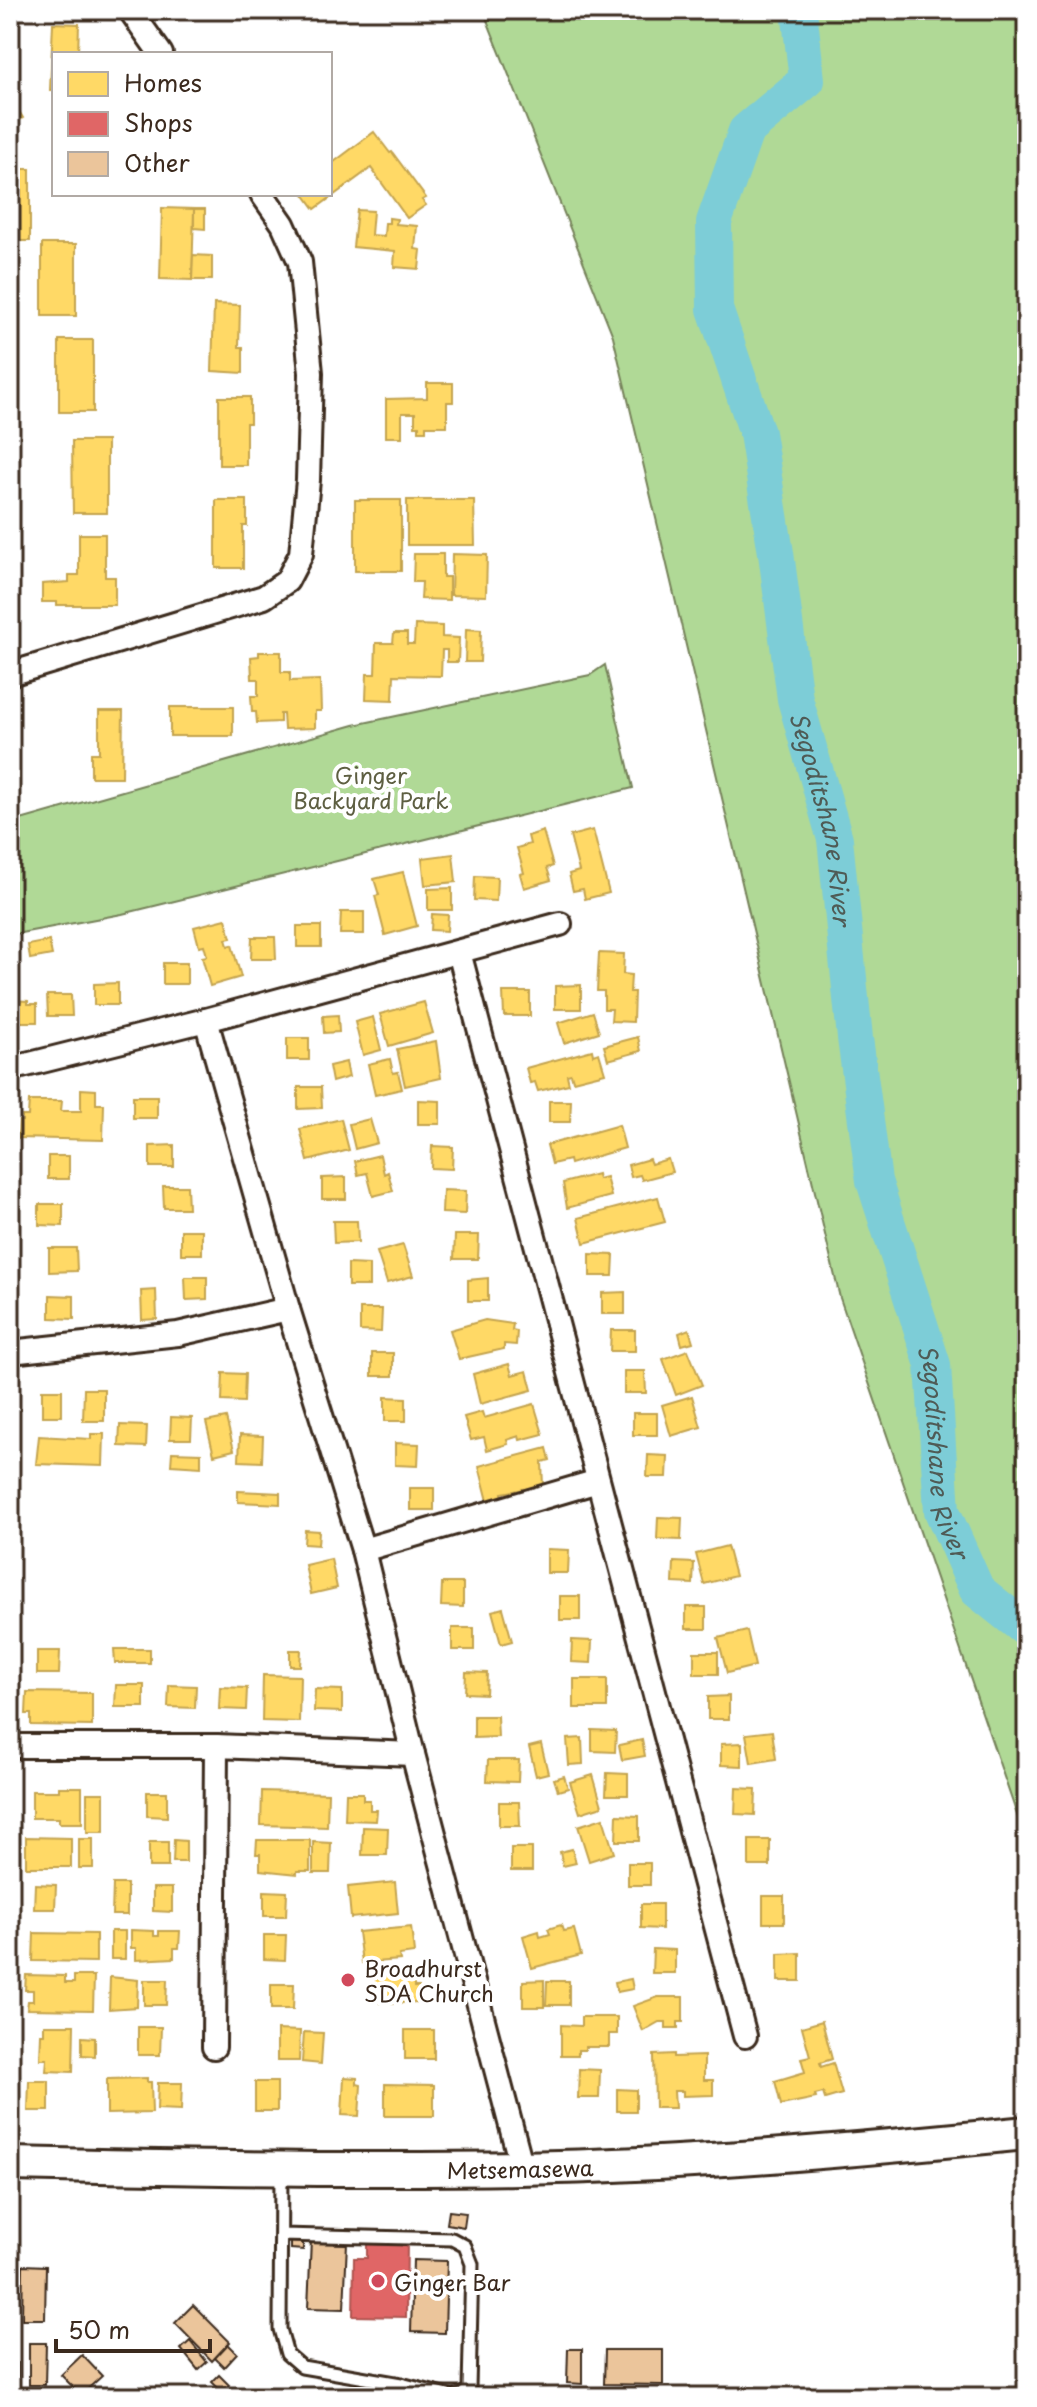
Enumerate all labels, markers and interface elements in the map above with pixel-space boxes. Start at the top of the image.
legend [52,52,332,196]
text: Homes [124,64,202,100]
text: Shops [124,104,193,140]
text: Other [124,144,191,180]
water label: Segoditshane River [782,707,862,930]
park label: Ginger Backyard Park [293,758,449,816]
water label: Segoditshane River [909,1339,980,1567]
place label: Broadhurst SDA Church [364,1951,494,2009]
marker: Broadhurst SDA Church [339,1971,357,1989]
street label: Metsemasewa [446,2149,594,2185]
place label: Ginger Bar [394,2265,511,2298]
marker: Ginger Bar [369,2272,387,2290]
scale bar [56,2303,210,2353]
text: 50 m [68,2311,130,2347]

